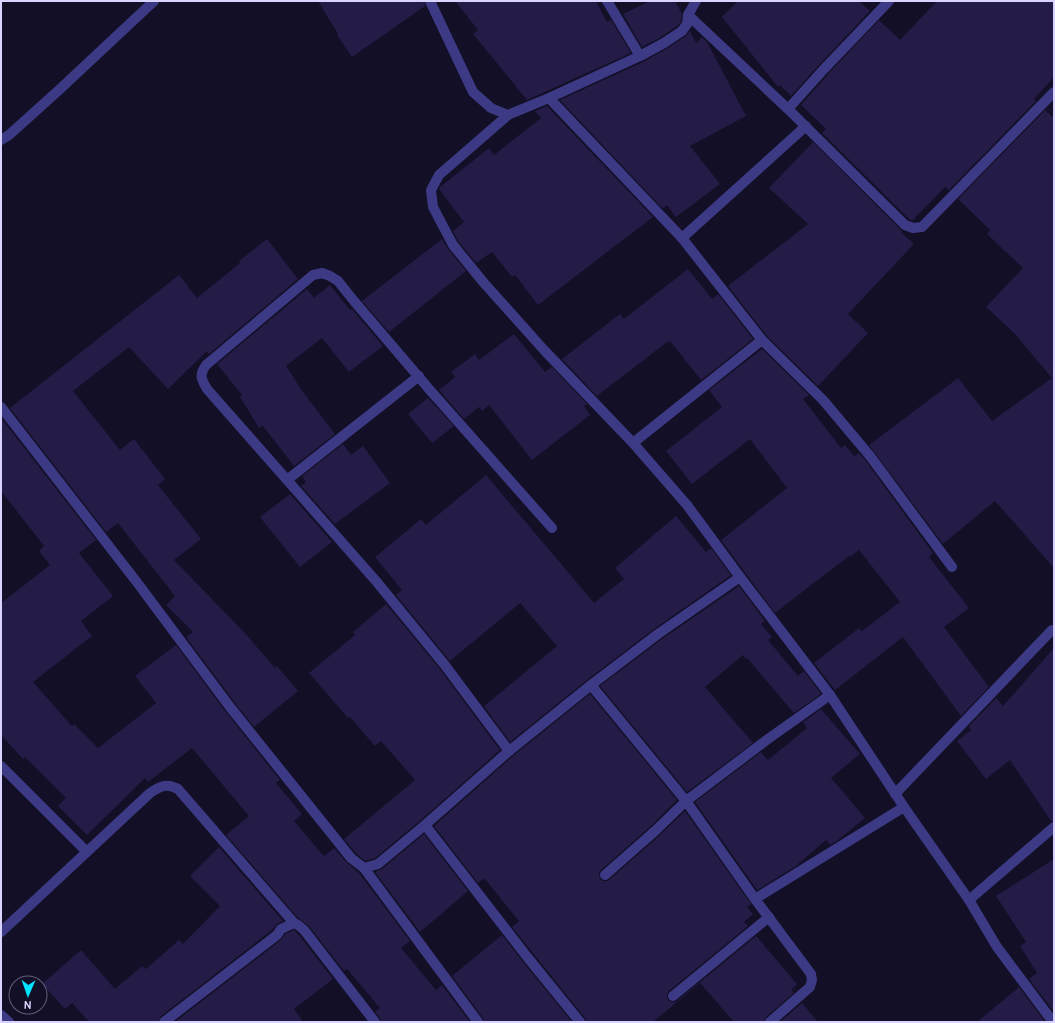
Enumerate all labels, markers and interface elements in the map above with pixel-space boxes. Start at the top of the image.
north arrow [8,975,48,1015]
text: N [23,997,32,1011]

